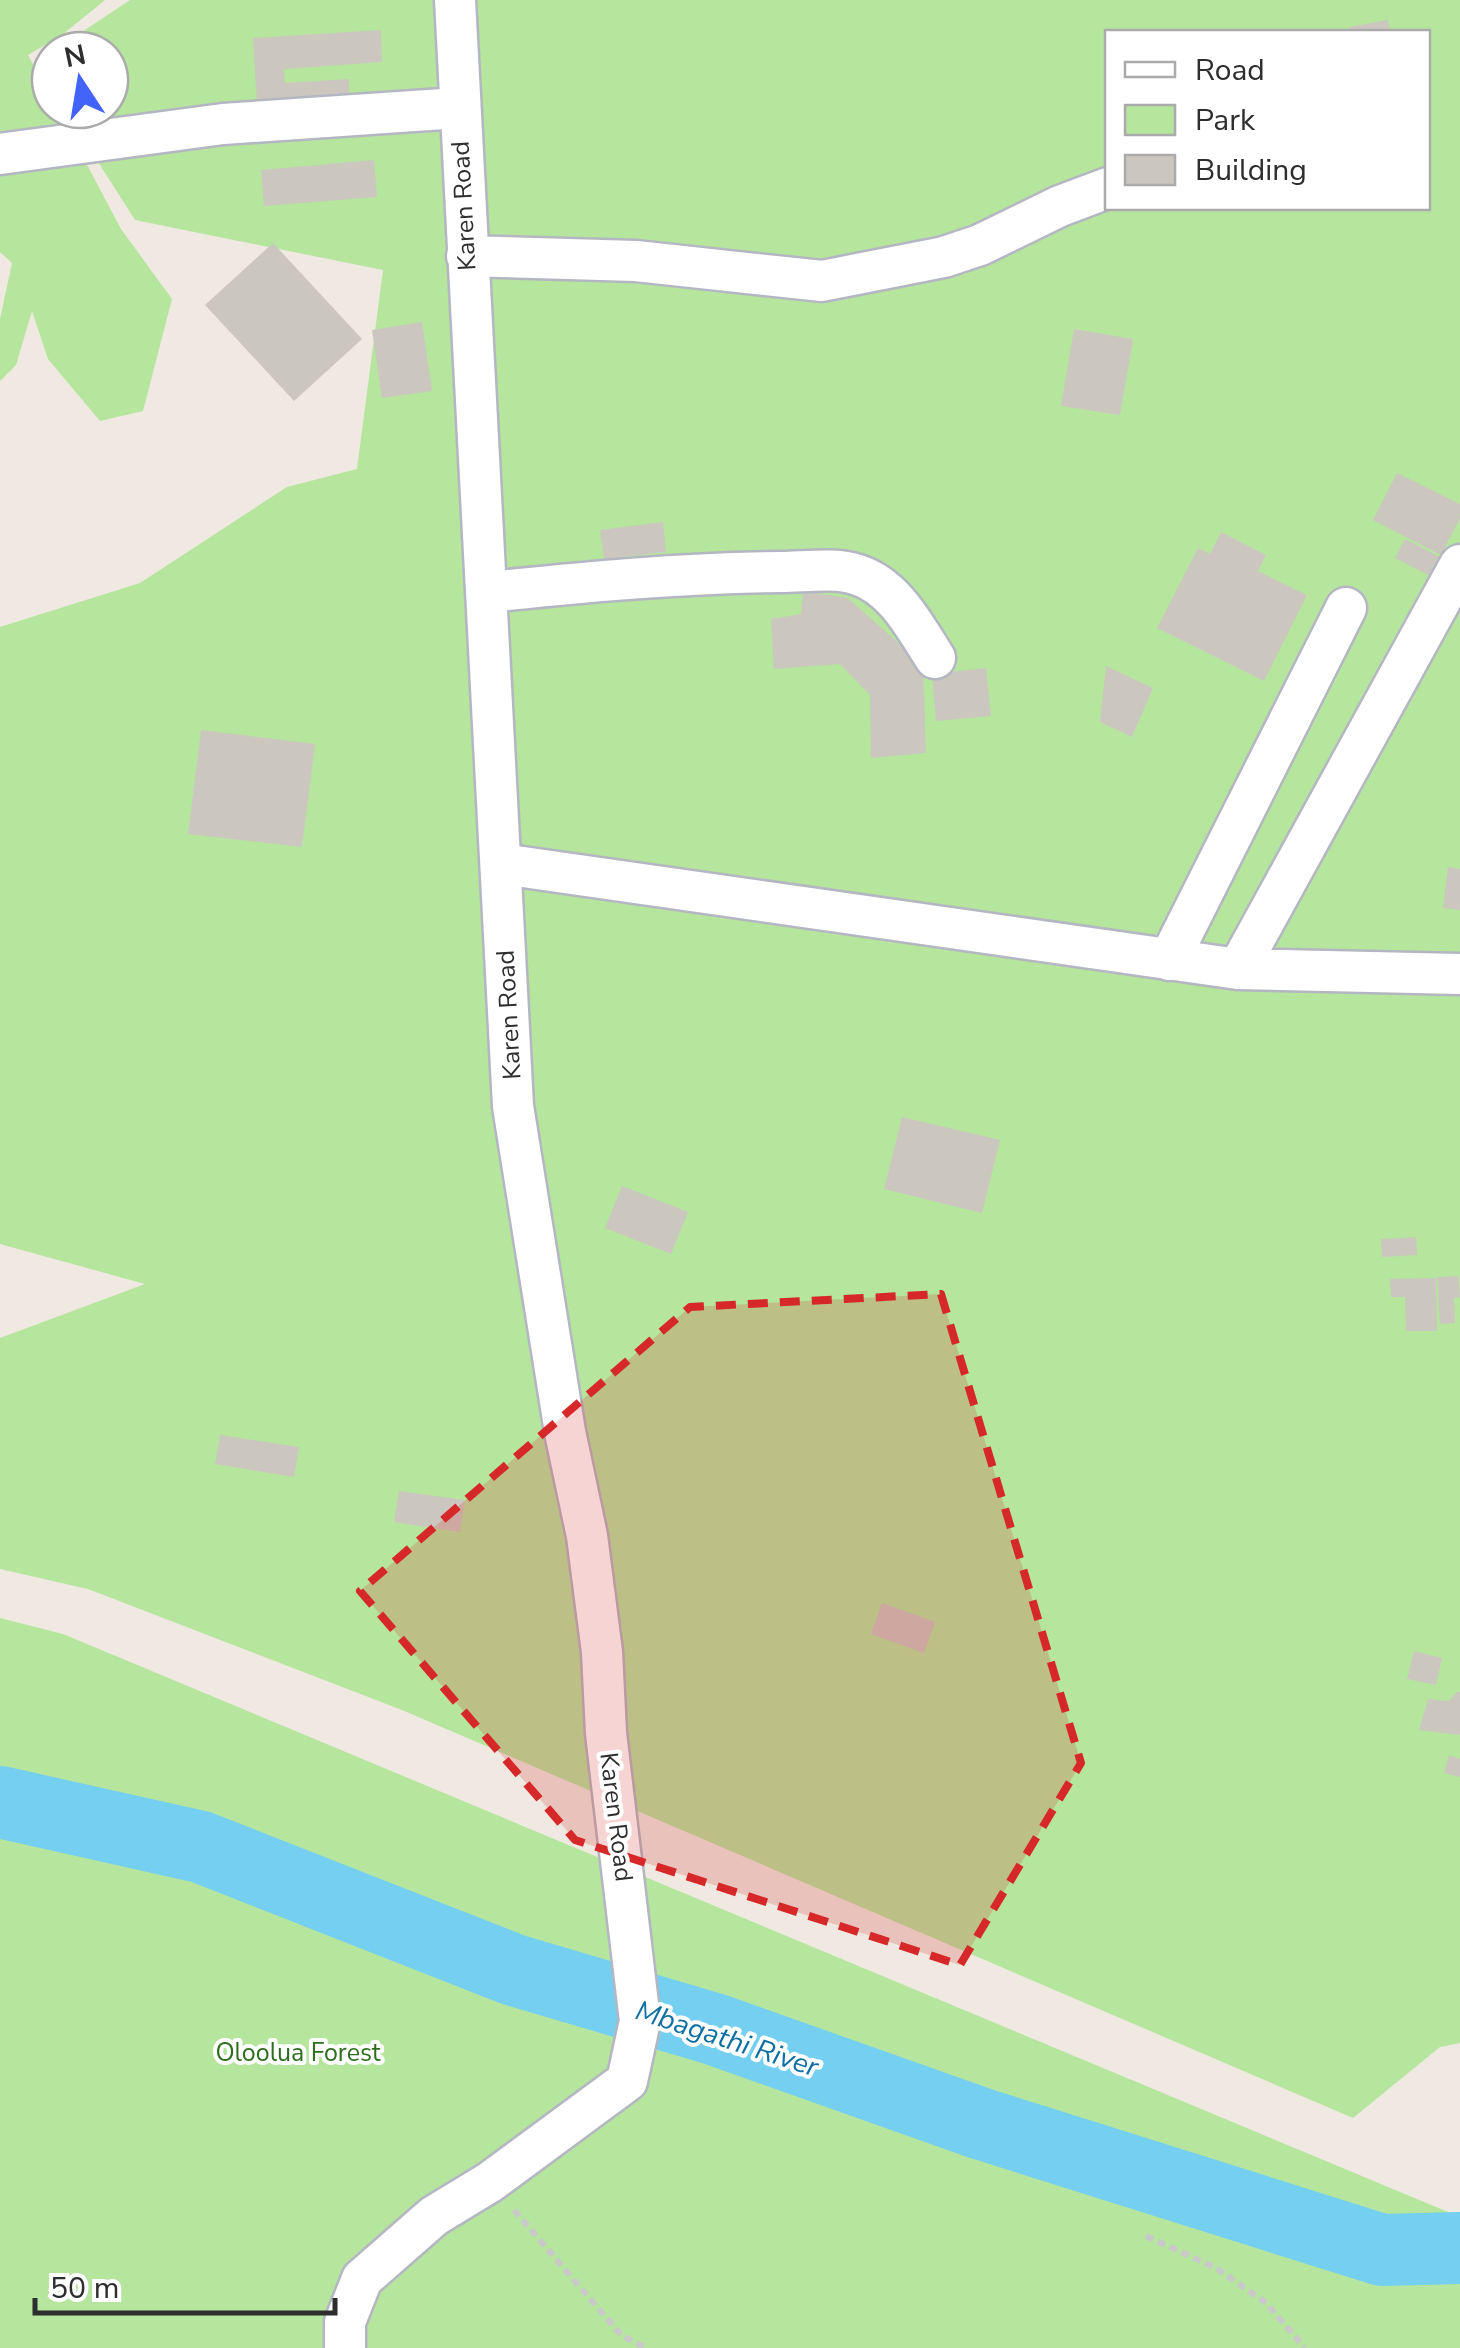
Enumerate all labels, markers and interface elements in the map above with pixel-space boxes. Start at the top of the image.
north arrow [30,30,130,130]
legend [1105,30,1430,210]
text: N [61,36,89,77]
text: Road [1195,50,1265,91]
text: Park [1195,100,1256,141]
street label: Karen Road [444,140,484,272]
text: Building [1195,150,1307,191]
street label: Karen Road [489,949,529,1081]
street label: Karen Road [591,1751,641,1883]
water label: Mbagathi River [631,1992,824,2087]
park label: Oloolua Forest [215,2036,381,2070]
scale bar [35,2253,335,2315]
text: 50 m [50,2268,119,2309]

